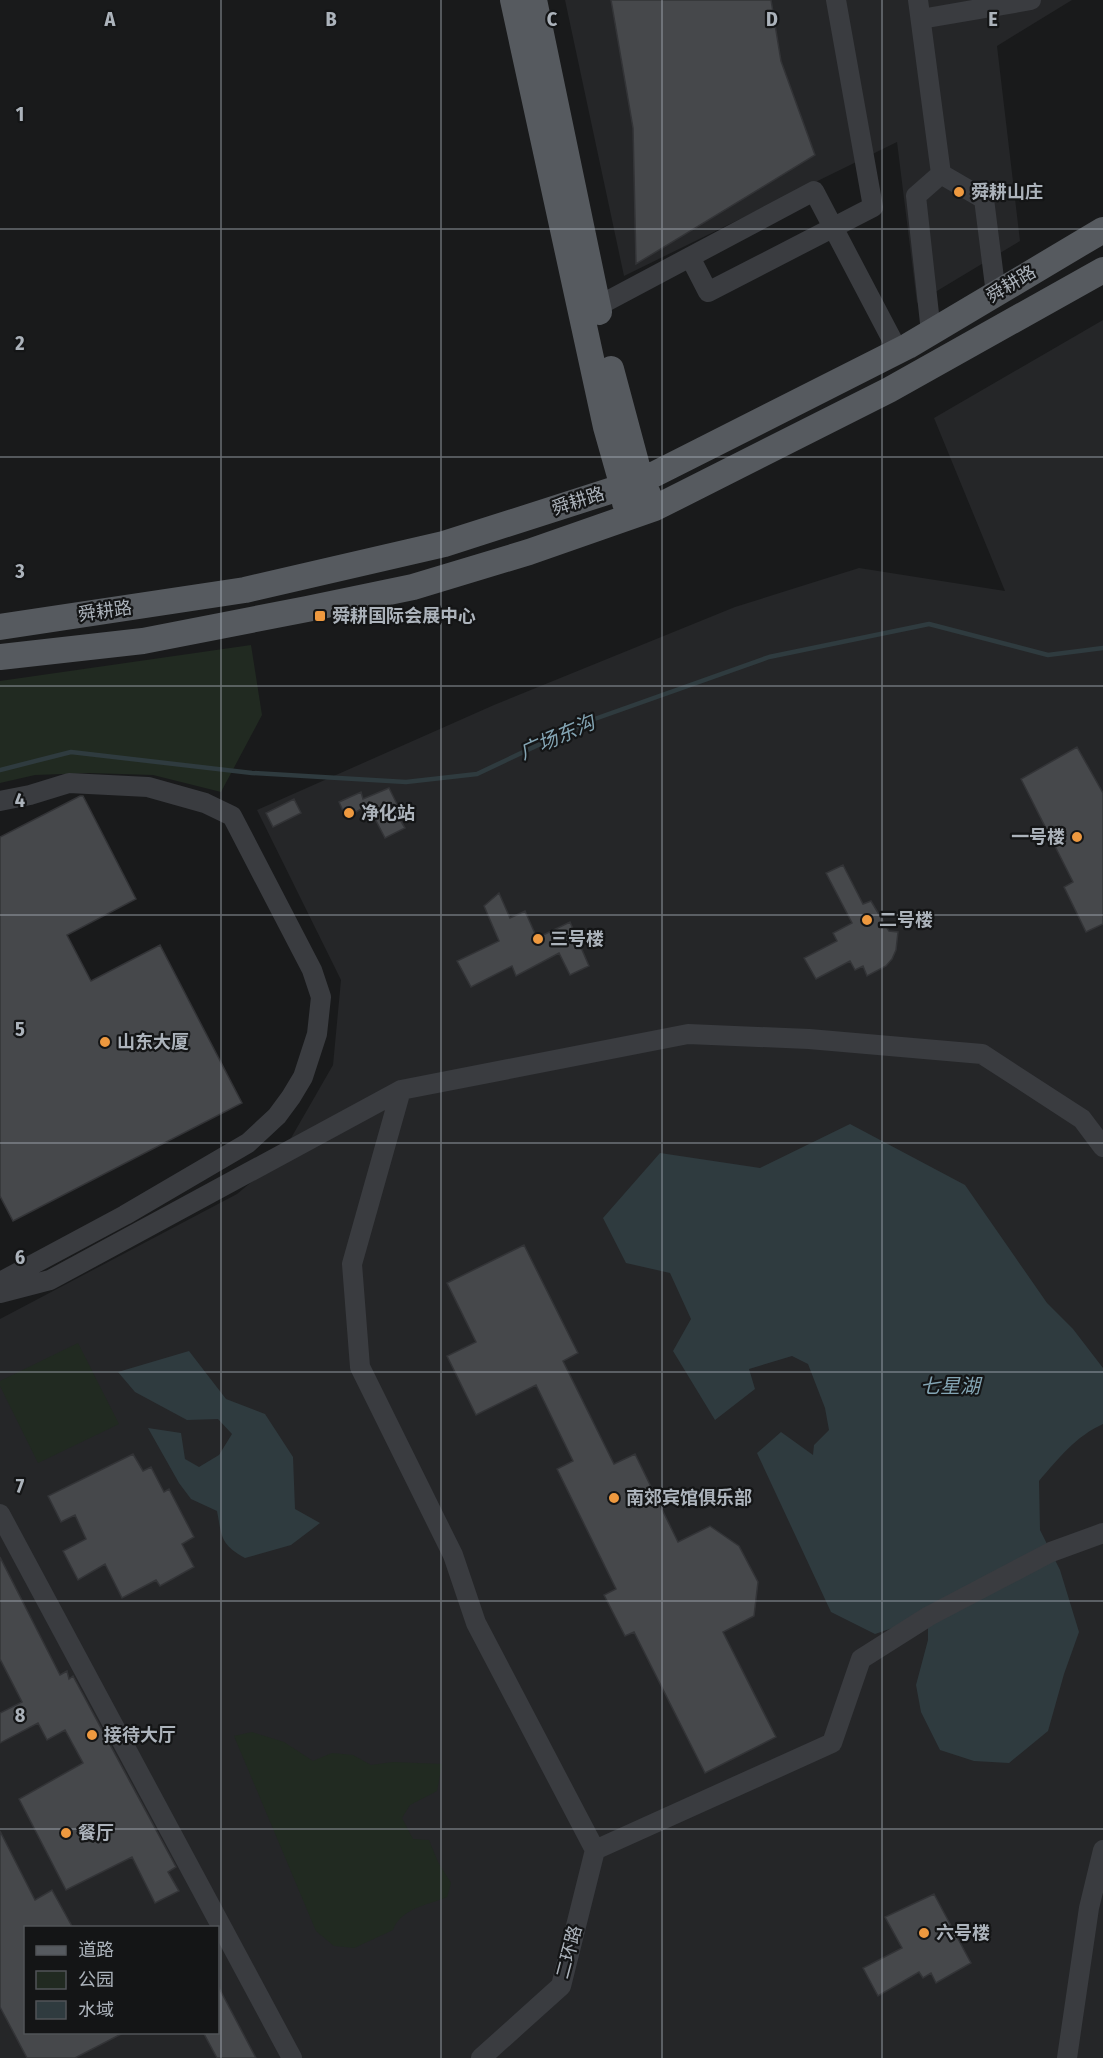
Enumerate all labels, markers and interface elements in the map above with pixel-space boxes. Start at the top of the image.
text: A [104,7,117,31]
text: B [325,7,337,31]
text: C [547,7,558,31]
text: D [766,7,778,31]
text: E [988,7,998,31]
text: 1 [16,102,24,126]
place label: 舜耕山庄 [971,181,1043,203]
marker: 舜耕山庄 [952,185,966,199]
street label: 舜耕路 [982,261,1040,307]
text: 2 [14,331,25,355]
street label: 舜耕路 [549,482,607,520]
text: 3 [14,559,25,583]
street label: 舜耕路 [77,596,133,626]
place label: 舜耕国际会展中心 [332,605,476,627]
marker: 舜耕国际会展中心 [313,609,327,623]
water label: 广场东沟 [516,709,600,764]
text: 4 [15,788,25,812]
place label: 净化站 [361,802,415,824]
marker: 净化站 [342,806,356,820]
place label: 一号楼 [1011,826,1065,848]
marker: 一号楼 [1070,830,1084,844]
place label: 二号楼 [879,909,933,931]
marker: 二号楼 [860,913,874,927]
place label: 三号楼 [550,928,604,950]
marker: 三号楼 [531,932,545,946]
text: 5 [15,1017,25,1041]
place label: 山东大厦 [117,1031,189,1053]
marker: 山东大厦 [98,1035,112,1049]
text: 6 [15,1245,25,1269]
water label: 七星湖 [920,1374,983,1398]
text: 7 [16,1474,25,1498]
place label: 南郊宾馆俱乐部 [626,1487,752,1509]
marker: 南郊宾馆俱乐部 [607,1491,621,1505]
text: 8 [15,1703,26,1727]
place label: 接待大厅 [104,1724,176,1746]
marker: 接待大厅 [85,1728,99,1742]
place label: 餐厅 [78,1822,114,1844]
marker: 餐厅 [59,1826,73,1840]
place label: 六号楼 [936,1922,990,1944]
street label: 二环路 [551,1923,587,1981]
legend [24,1926,219,2034]
marker: 六号楼 [917,1926,931,1940]
text: 道路 [78,1939,114,1961]
text: 公园 [78,1969,114,1991]
text: 水域 [78,1999,114,2021]

